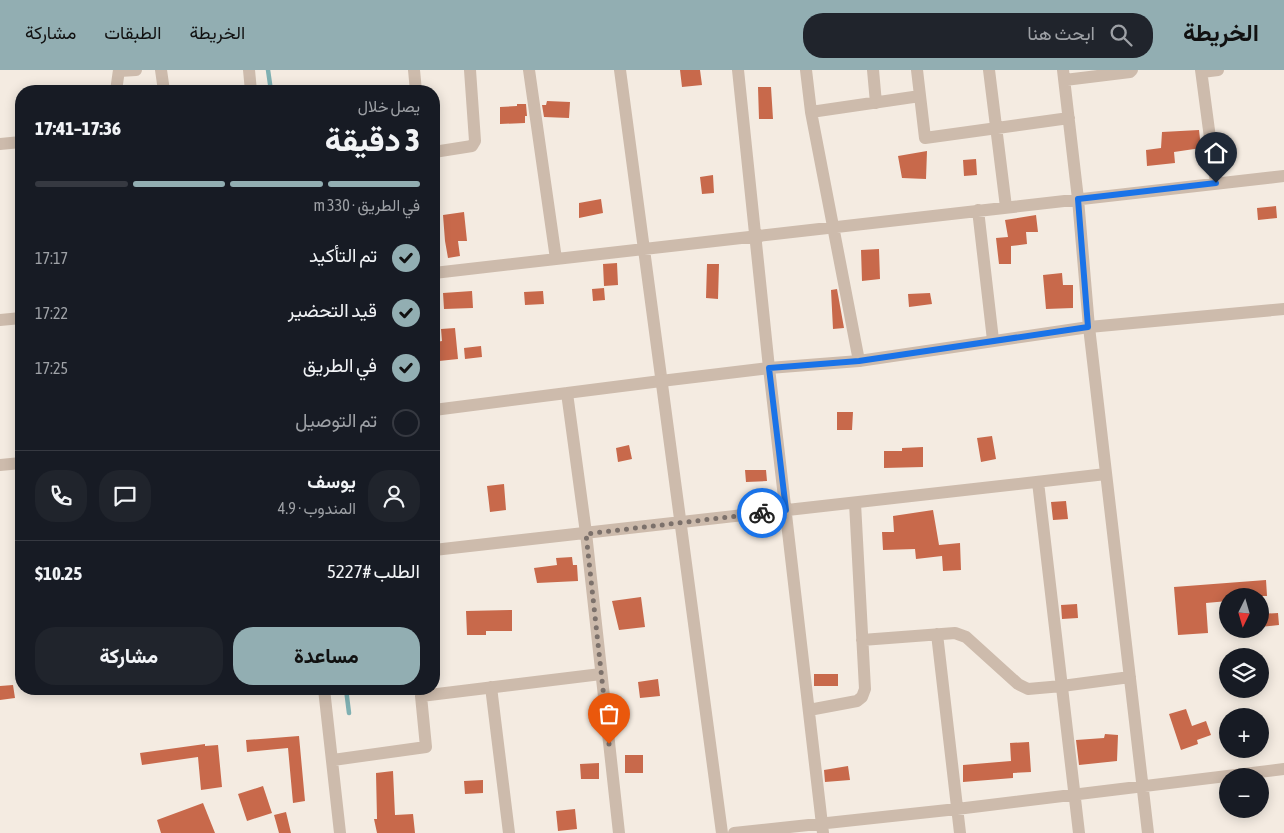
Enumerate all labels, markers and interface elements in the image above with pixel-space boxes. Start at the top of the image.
search box [803,13,1153,58]
text: الخريطة [1183,19,1259,46]
icon: search [1107,21,1135,49]
text: مشاركة [25,22,76,43]
text: الطبقات [104,22,161,43]
text: الخريطة [189,22,245,43]
text: ابحث هنا [1027,22,1095,44]
text: يصل خلال [358,97,420,115]
text: 17:36–17:41 [35,117,121,139]
text: 3 دقيقة [325,121,420,158]
pin [1195,132,1237,183]
icon: home [1202,139,1230,167]
text: في الطريق · 330 m [313,196,420,214]
text: تم التأكيد [309,244,377,266]
icon: check [392,244,420,272]
text: 17:17 [35,249,68,267]
text: قيد التحضير [288,299,377,321]
icon: check [392,299,420,327]
text: 17:22 [35,304,68,322]
text: في الطريق [303,354,377,376]
icon: check [392,354,420,382]
text: 17:25 [35,359,68,377]
text: تم التوصيل [295,409,377,431]
button: phone [35,470,87,522]
button: chat [99,470,151,522]
text: يوسف [307,470,356,492]
button: person [368,470,420,522]
courier [737,488,787,538]
text: المندوب · 4.9 [278,499,356,517]
icon: bike [748,499,776,527]
text: الطلب #5227 [327,560,420,582]
text: $10.25 [35,562,82,584]
north arrow [1219,588,1269,638]
map controls [1219,588,1269,818]
button: مشاركة [35,627,223,685]
button: مساعدة [233,627,420,685]
button: layers [1219,648,1269,698]
pin [588,693,630,744]
icon: bag [595,700,623,728]
button: + [1219,708,1269,758]
button: − [1219,768,1269,818]

